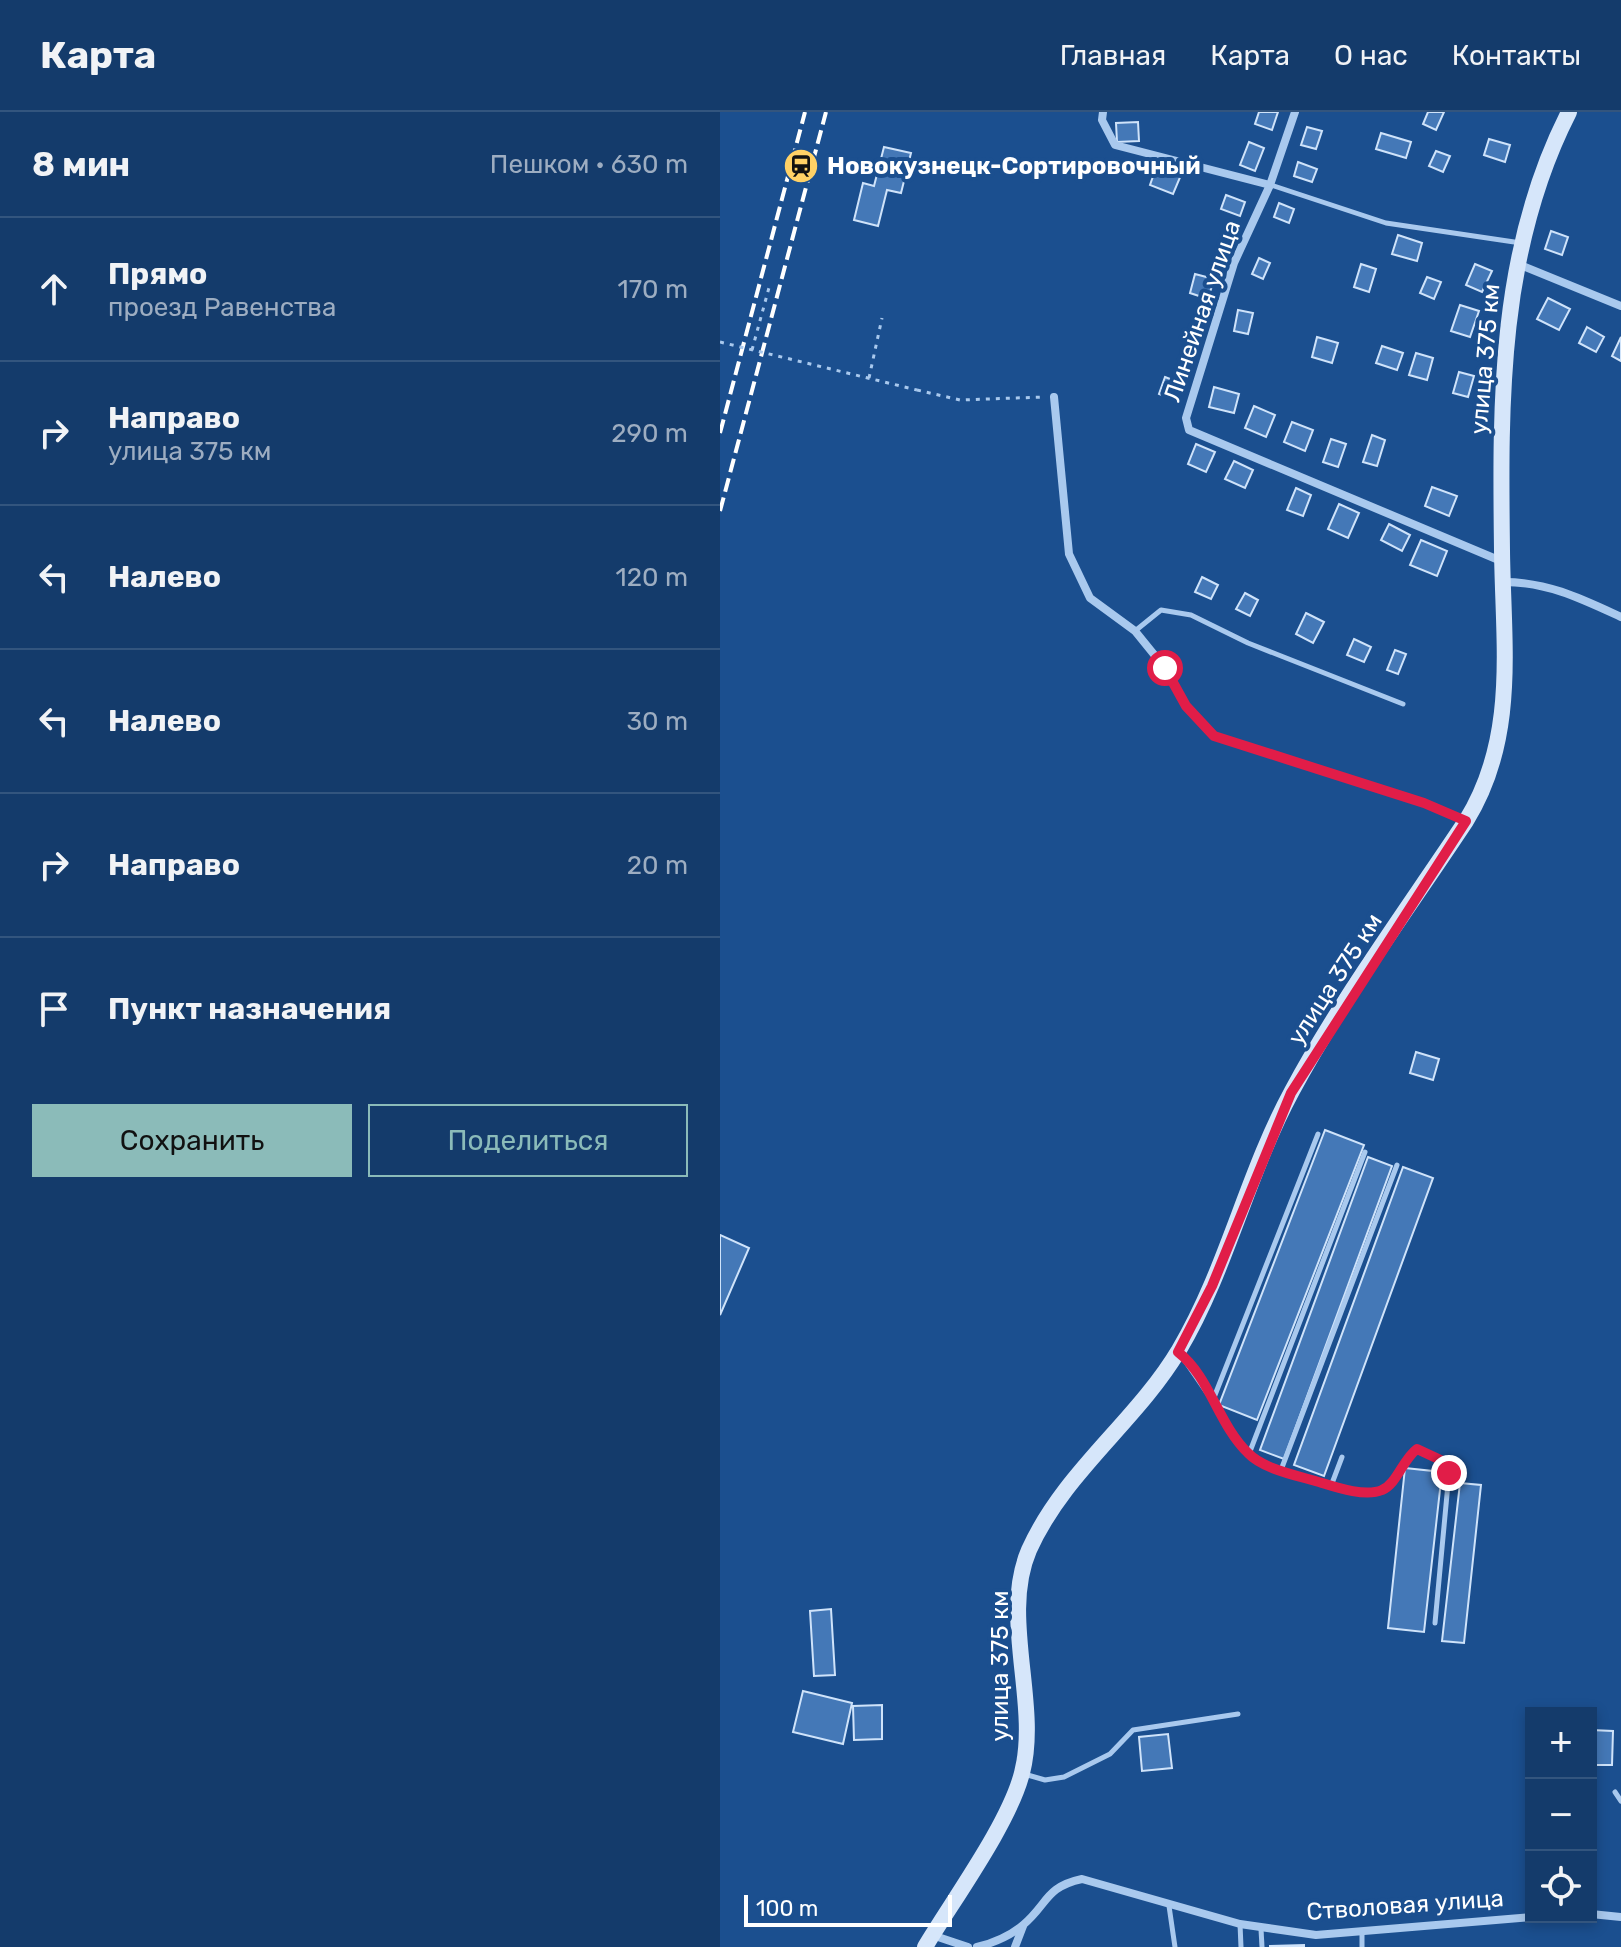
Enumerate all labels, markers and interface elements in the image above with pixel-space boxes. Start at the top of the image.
text: Карта [40,32,156,78]
text: Главная [1060,39,1166,72]
text: Карта [1210,39,1290,72]
text: О нас [1334,39,1408,72]
text: Контакты [1452,39,1581,72]
text: 8 мин [32,144,130,185]
station icon: Новокузнецк-Сортировочный [782,147,820,185]
text: Пешком · 630 m [490,149,688,180]
place label: Новокузнецк-Сортировочный [827,152,1201,180]
street label: Линейная улица [1158,217,1246,405]
text: Прямо [108,256,207,292]
icon: ahead [32,267,76,311]
text: 170 m [618,274,688,305]
street label: улица 375 км [1464,283,1506,435]
text: проезд Равенства [108,292,336,323]
text: Направо [108,400,240,436]
icon: right [32,411,76,455]
text: 290 m [611,418,688,449]
text: улица 375 км [108,436,272,467]
icon: left [32,555,76,599]
text: Налево [108,559,221,595]
text: 120 m [616,562,688,593]
route start [1147,650,1183,686]
icon: left [32,699,76,743]
text: Налево [108,703,221,739]
text: 30 m [626,706,688,737]
icon: right [32,843,76,887]
text: Направо [108,847,240,883]
text: 20 m [627,850,688,881]
street label: улица 375 км [1282,908,1388,1050]
icon: arrive [32,987,76,1031]
text: Пункт назначения [108,991,391,1027]
button: Сохранить [32,1104,352,1177]
button: Поделиться [368,1104,688,1177]
route end [1431,1455,1467,1491]
street label: улица 375 км [986,1590,1014,1742]
map controls [1525,1707,1597,1923]
button: + [1525,1707,1597,1779]
button: − [1525,1779,1597,1851]
button: locate [1525,1851,1597,1923]
street label: Стволовая улица [1305,1884,1505,1926]
scale bar [744,1891,952,1927]
text: 100 m [756,1895,818,1922]

